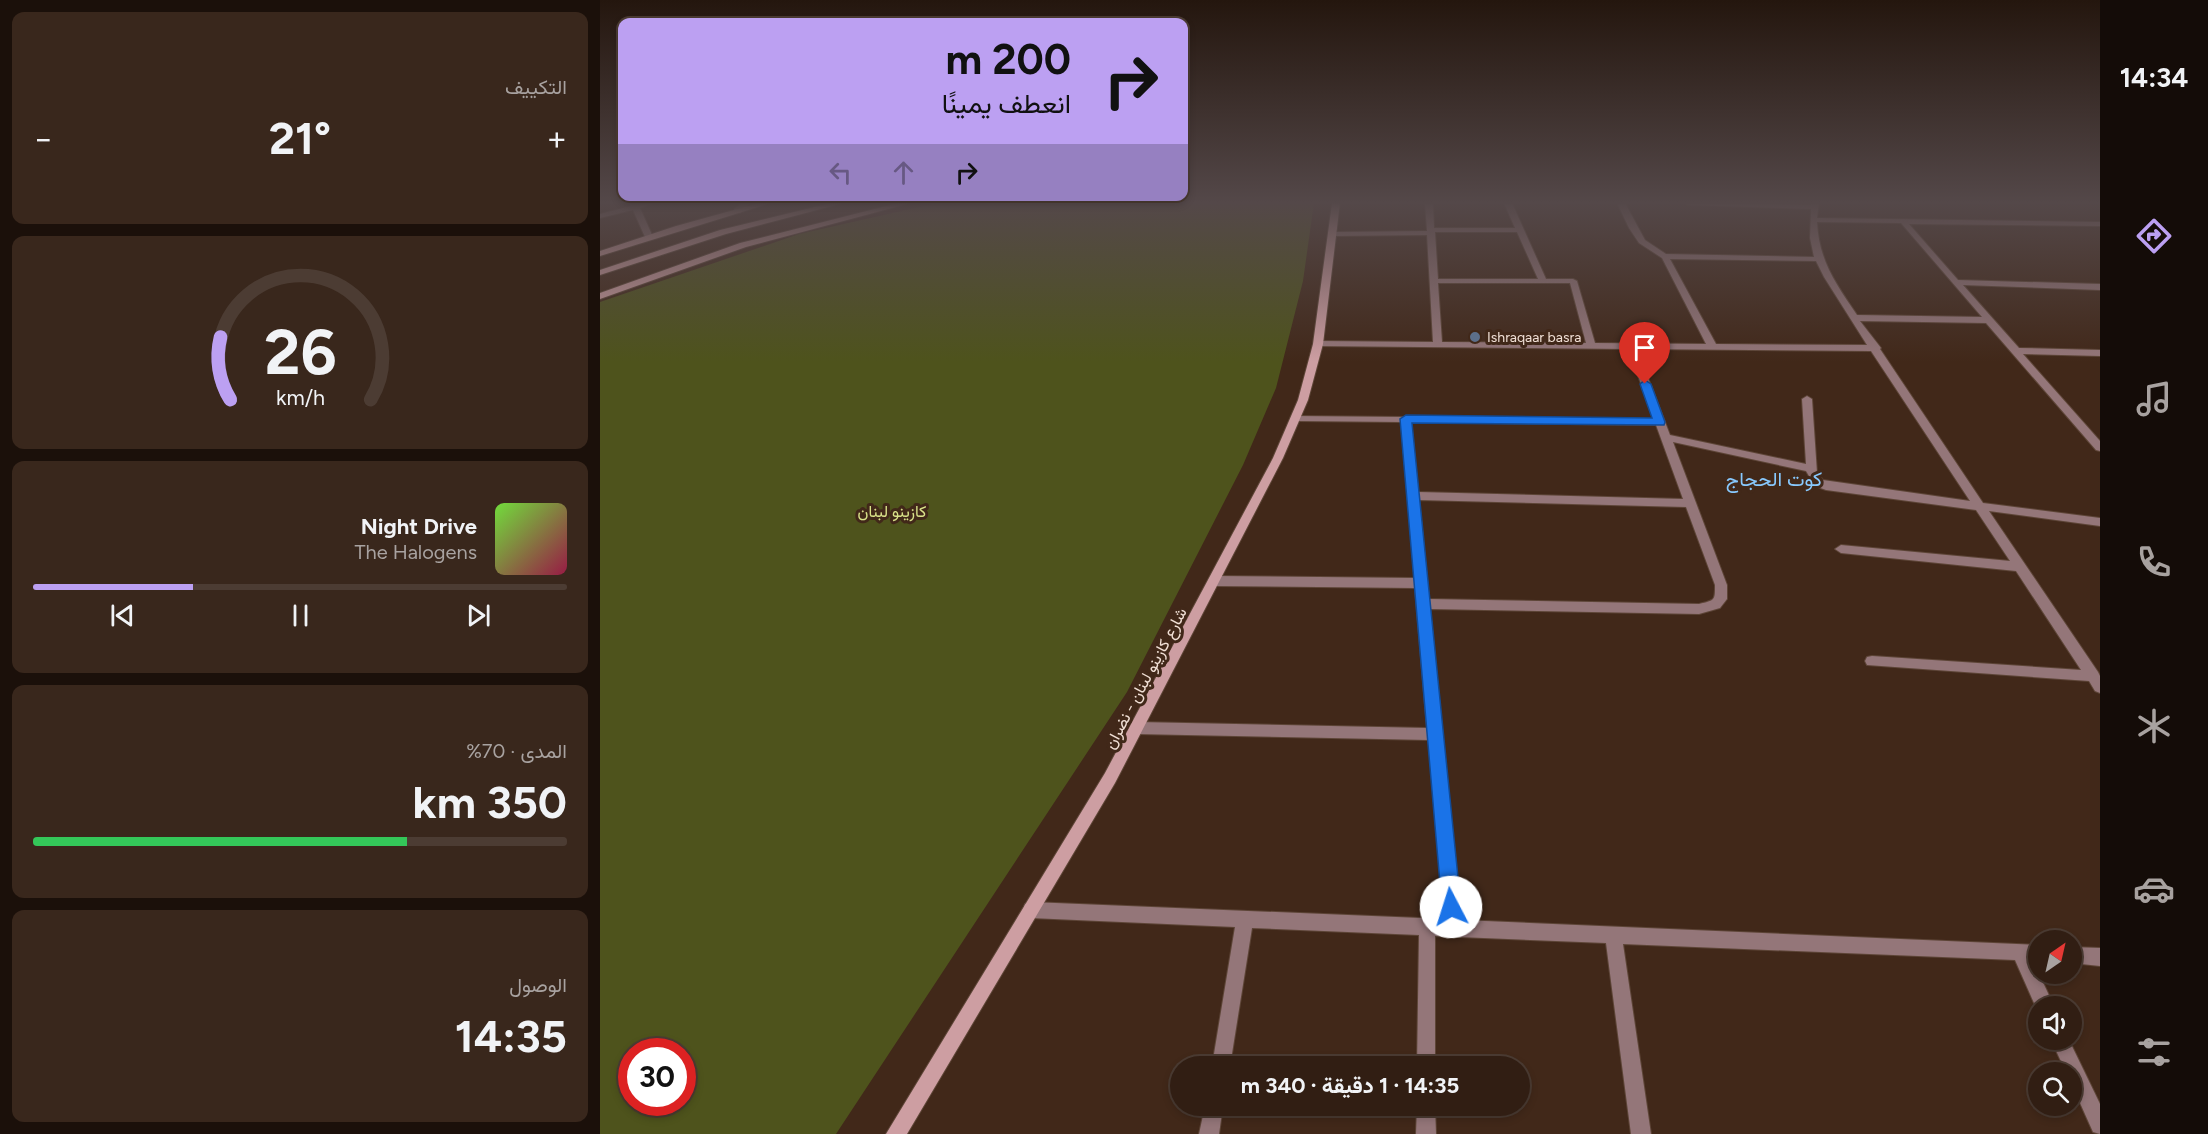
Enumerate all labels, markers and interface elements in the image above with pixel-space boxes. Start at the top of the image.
text: 200 m [946,34,1071,85]
icon: right [1092,42,1170,120]
text: 14:34 [2120,61,2188,94]
text: التكييف [505,75,567,99]
text: انعطف يمينًا [942,87,1071,120]
text: 21° [269,111,331,165]
text: − [33,119,54,158]
text: + [546,119,567,158]
icon: left [824,156,857,189]
icon: ahead [887,156,920,189]
icon: right [950,156,983,189]
icon: directions [2133,215,2175,257]
text: 26 [264,315,336,390]
pin [1619,322,1670,384]
place label: Ishraqaar basra [1487,329,1581,346]
marker: Ishraqaar basra [1468,330,1482,344]
icon: arrive [1628,331,1661,364]
icon: music [2133,378,2175,420]
text: km/h [276,385,324,410]
district label: كوت الحجاج [1726,467,1822,493]
park label: كازينو لبنان [858,502,926,522]
text: Night Drive [361,513,477,540]
text: The Halogens [355,540,477,564]
icon: phone [2133,541,2175,583]
icon: previous [106,599,139,632]
icon: pause [284,599,317,632]
icon: next [462,599,495,632]
street label: شارع كازينو لبنان - نضران [1100,604,1193,753]
icon: climate [2133,705,2175,747]
text: المدى · 70% [466,739,567,763]
text: 350 km [413,775,567,829]
icon: car [2133,868,2175,910]
position arrow [1419,875,1483,939]
north arrow [2028,930,2082,984]
map controls [2028,930,2082,1116]
text: الوصول [509,973,567,997]
button: sound [2028,996,2082,1050]
text: 14:35 [455,1009,567,1063]
icon: filters [2133,1031,2175,1073]
speed limit sign: 30 [618,1038,696,1116]
button: search [2028,1062,2082,1116]
text: 14:35 · 1 دقيقة · 340 m [1241,1072,1459,1099]

